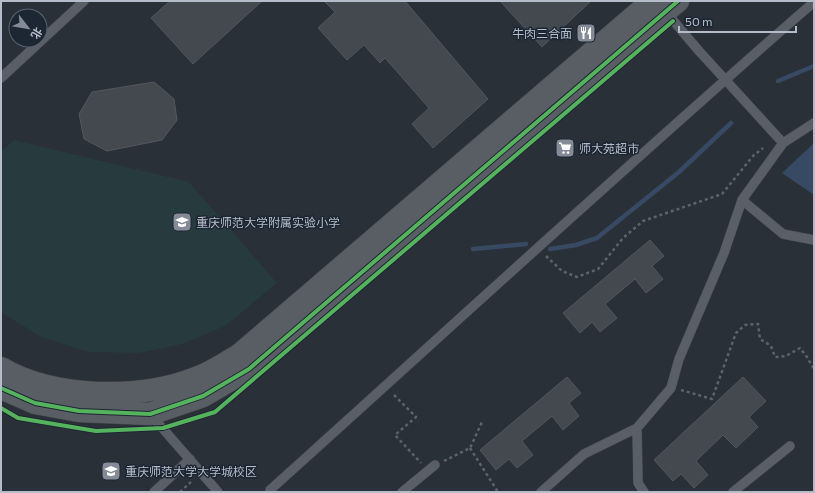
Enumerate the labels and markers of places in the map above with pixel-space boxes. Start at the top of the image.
restaurant icon: 牛肉三合面 [575,22,597,44]
place label: 牛肉三合面 [512,26,572,40]
supermarket icon: 师大苑超市 [554,137,576,159]
place label: 师大苑超市 [579,141,639,155]
school or university icon: 重庆师范大学附属实验小学 [171,211,193,233]
place label: 重庆师范大学附属实验小学 [196,215,340,229]
school or university icon: 重庆师范大学大学城校区 [100,460,122,482]
place label: 重庆师范大学大学城校区 [125,464,257,478]

